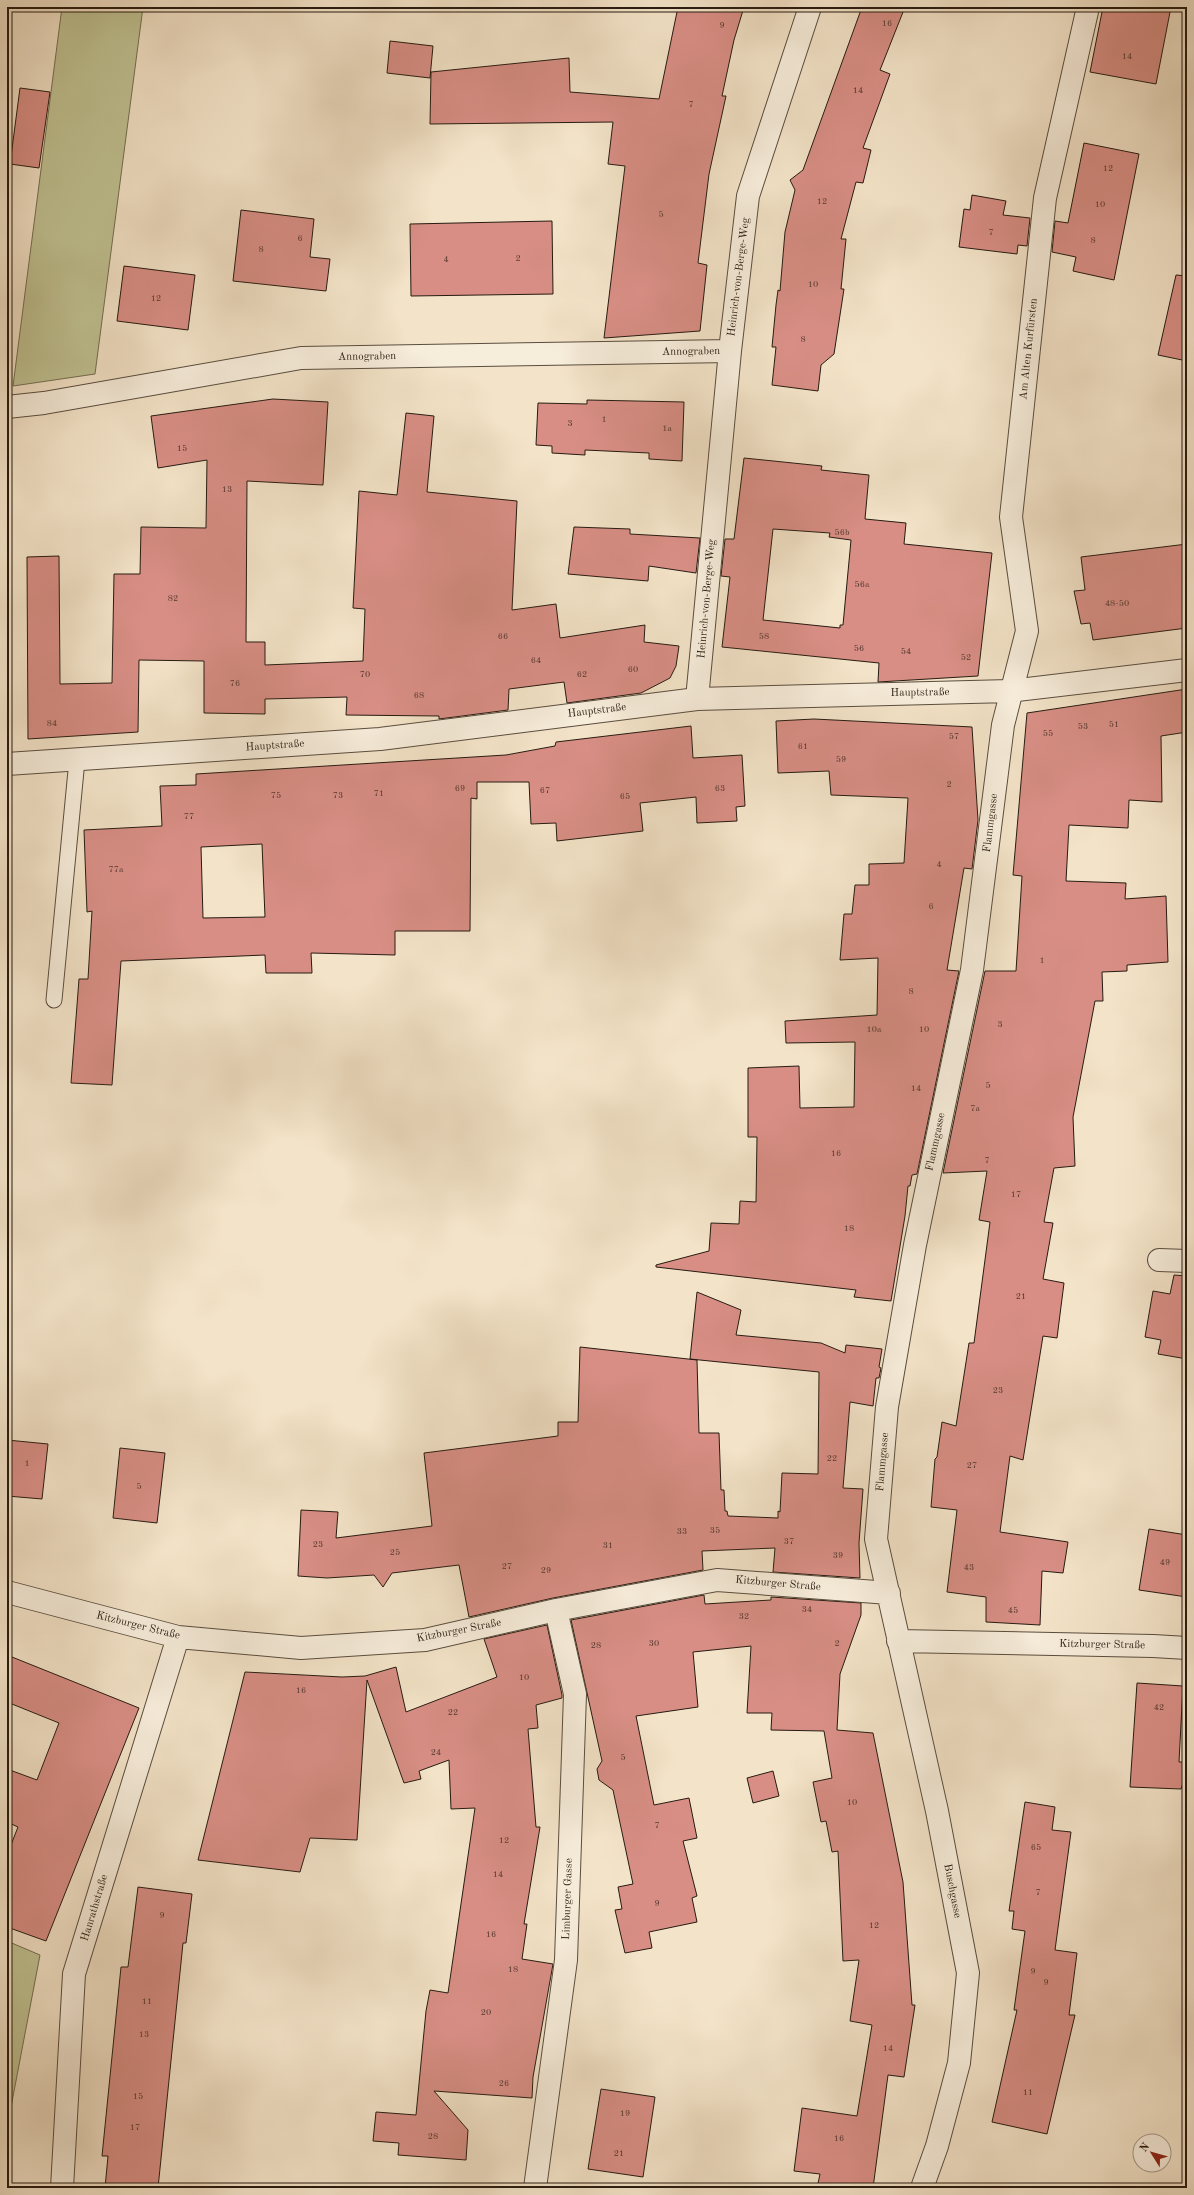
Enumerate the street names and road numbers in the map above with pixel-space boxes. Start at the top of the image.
street label: Heinrich-von-Berge-Weg [726,217,752,337]
street label: Am Alten Kurfürsten [1018,298,1040,400]
street label: Annograben [662,346,720,358]
street label: Annograben [338,351,396,363]
street label: Heinrich-von-Berge-Weg [696,539,718,659]
street label: Hauptstraße [890,687,950,699]
street label: Hauptstraße [567,702,627,720]
street label: Hauptstraße [245,738,305,754]
street label: Flammgasse [982,793,1000,853]
street label: Flammgasse [924,1112,948,1172]
street label: Flammgasse [875,1432,891,1492]
street label: Kitzburger Straße [735,1575,821,1593]
street label: Kitzburger Straße [95,1610,181,1642]
street label: Kitzburger Straße [416,1617,502,1645]
street label: Kitzburger Straße [1059,1639,1145,1651]
street label: Limburger Gasse [561,1858,575,1940]
street label: Buschgasse [941,1863,963,1919]
street label: Hanrathstraße [80,1873,110,1943]

